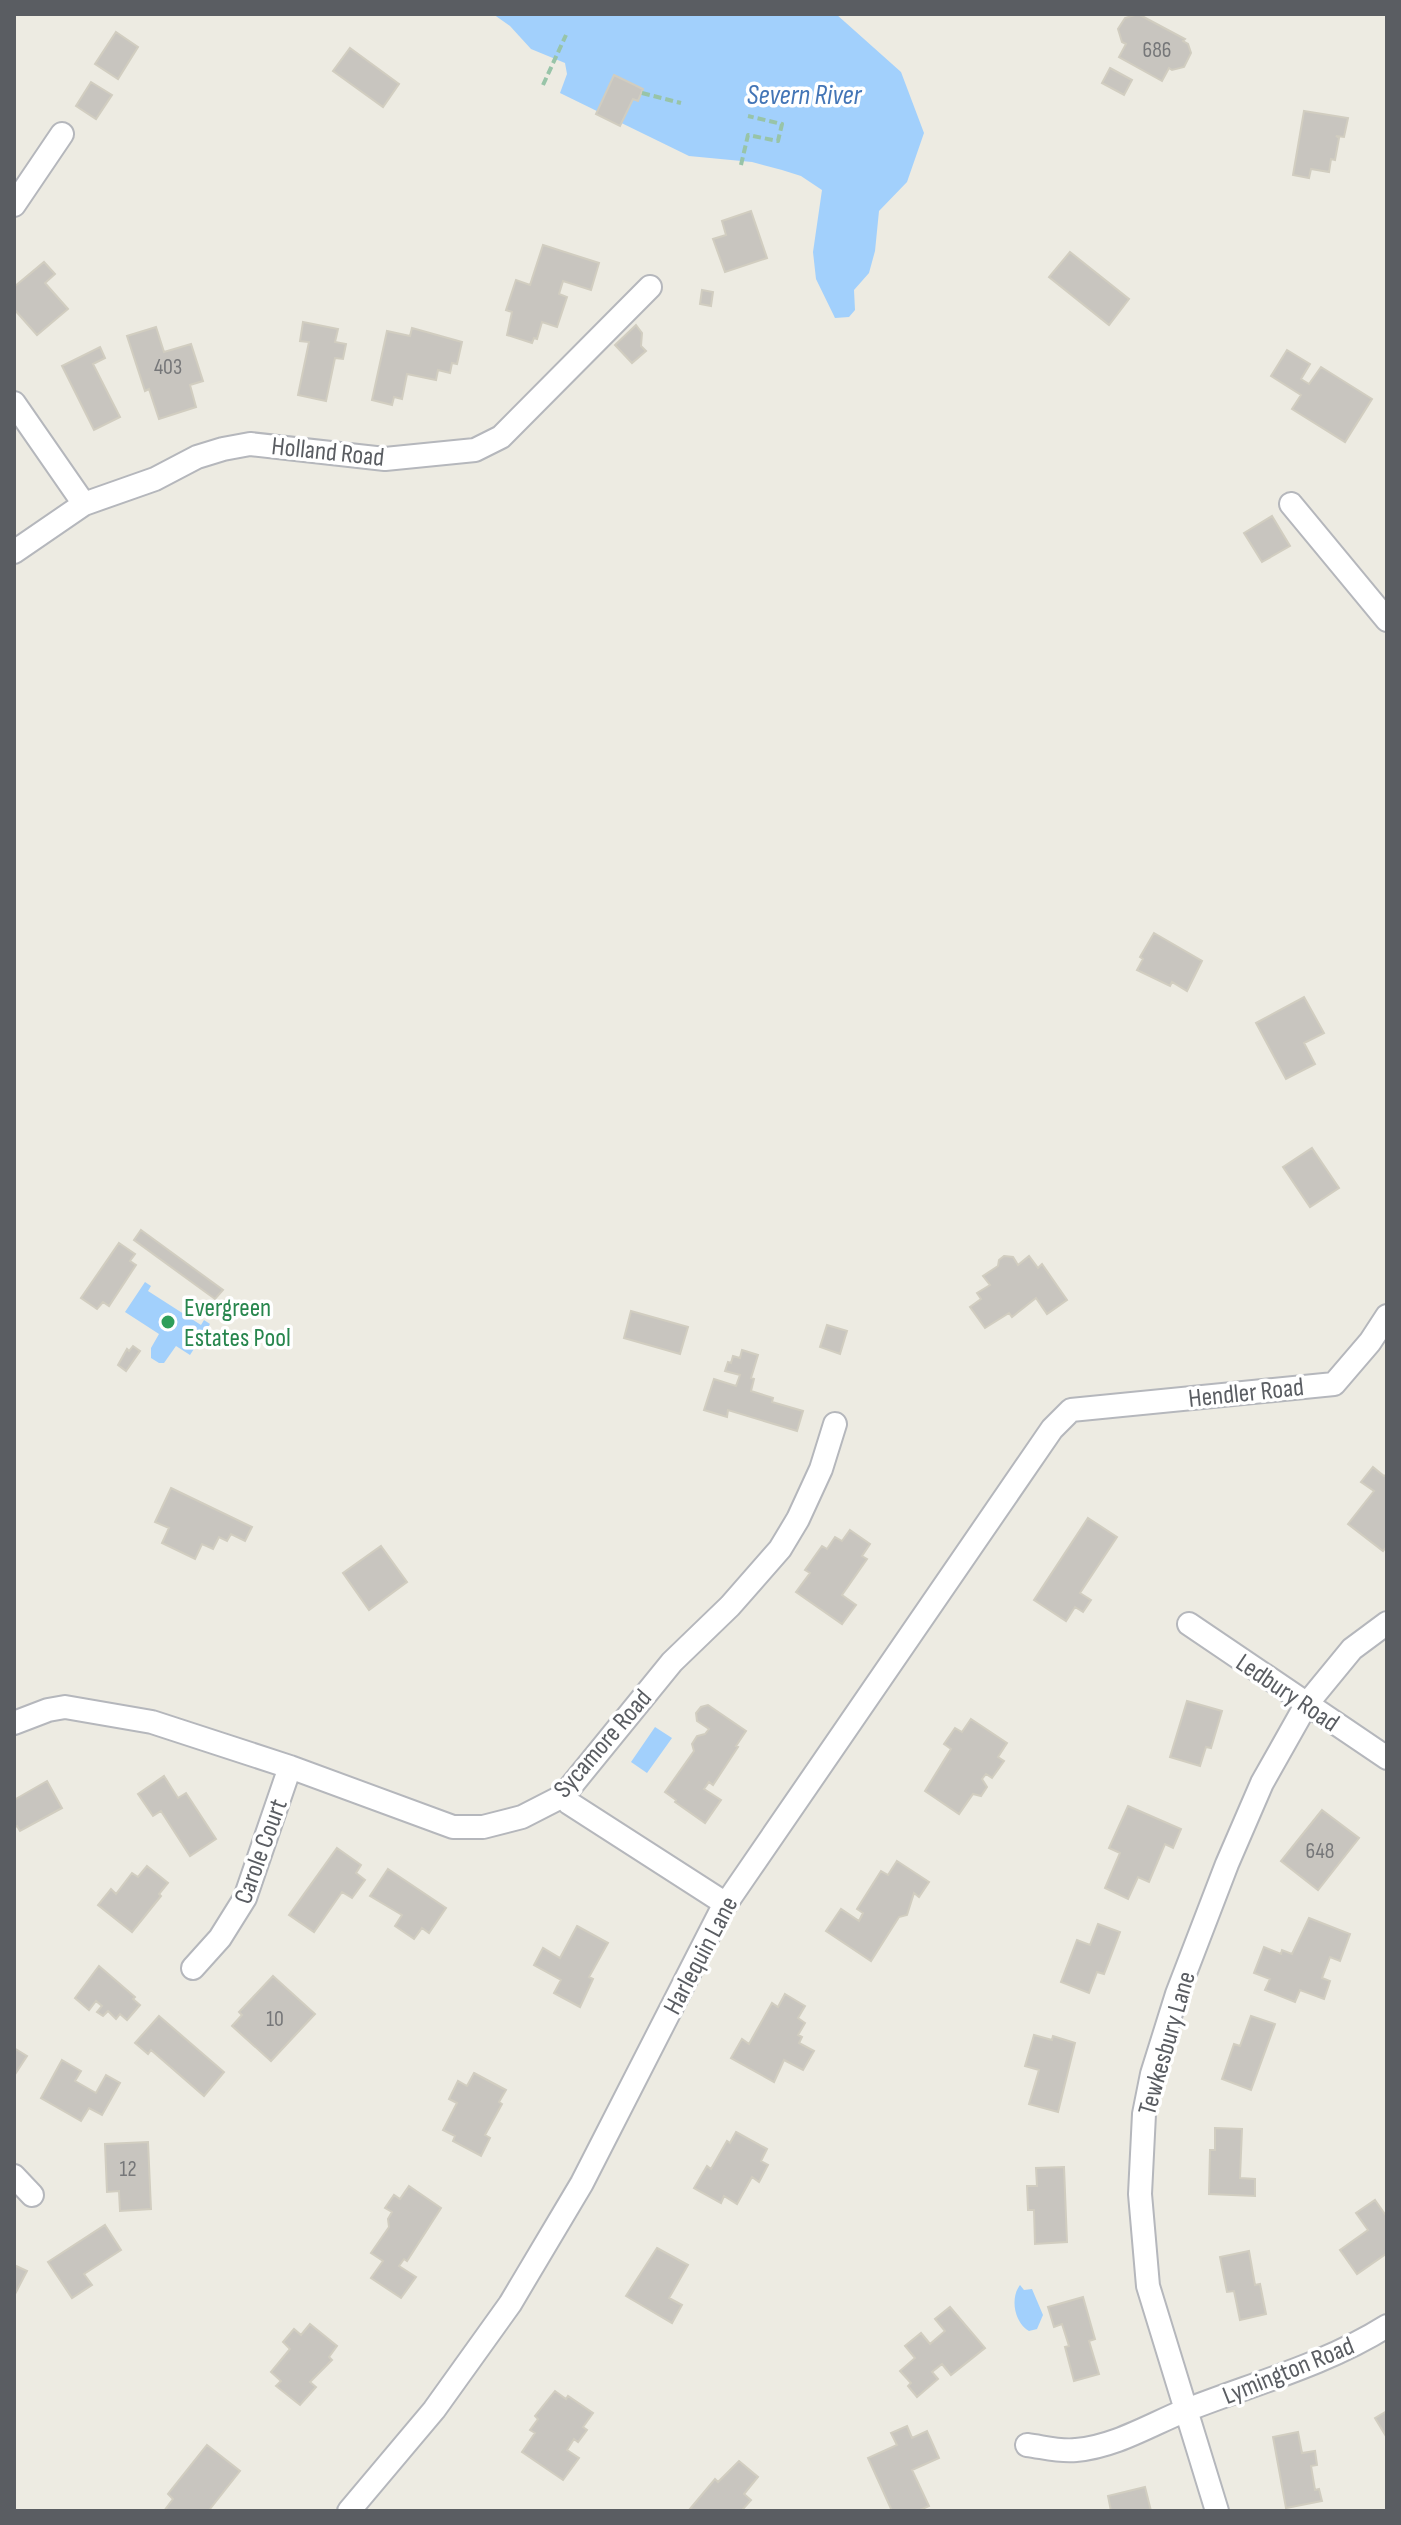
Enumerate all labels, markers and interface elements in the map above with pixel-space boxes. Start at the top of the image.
house number: 686 [1143,37,1171,64]
water label: Severn River [747,79,862,112]
house number: 403 [154,354,182,381]
street label: Holland Road [270,431,386,474]
place label: Evergreen Estates Pool [184,1293,291,1354]
marker: Evergreen Estates Pool [159,1313,177,1331]
street label: Hendler Road [1187,1372,1305,1415]
street label: Ledbury Road [1230,1648,1345,1739]
street label: Sycamore Road [548,1683,659,1804]
street label: Carole Court [228,1795,295,1908]
house number: 648 [1306,1838,1334,1865]
street label: Harlequin Lane [657,1891,745,2020]
street label: Tewkesbury Lane [1132,1968,1203,2119]
house number: 10 [266,2006,284,2033]
house number: 12 [119,2156,137,2183]
street label: Lymington Road [1218,2331,1359,2412]

